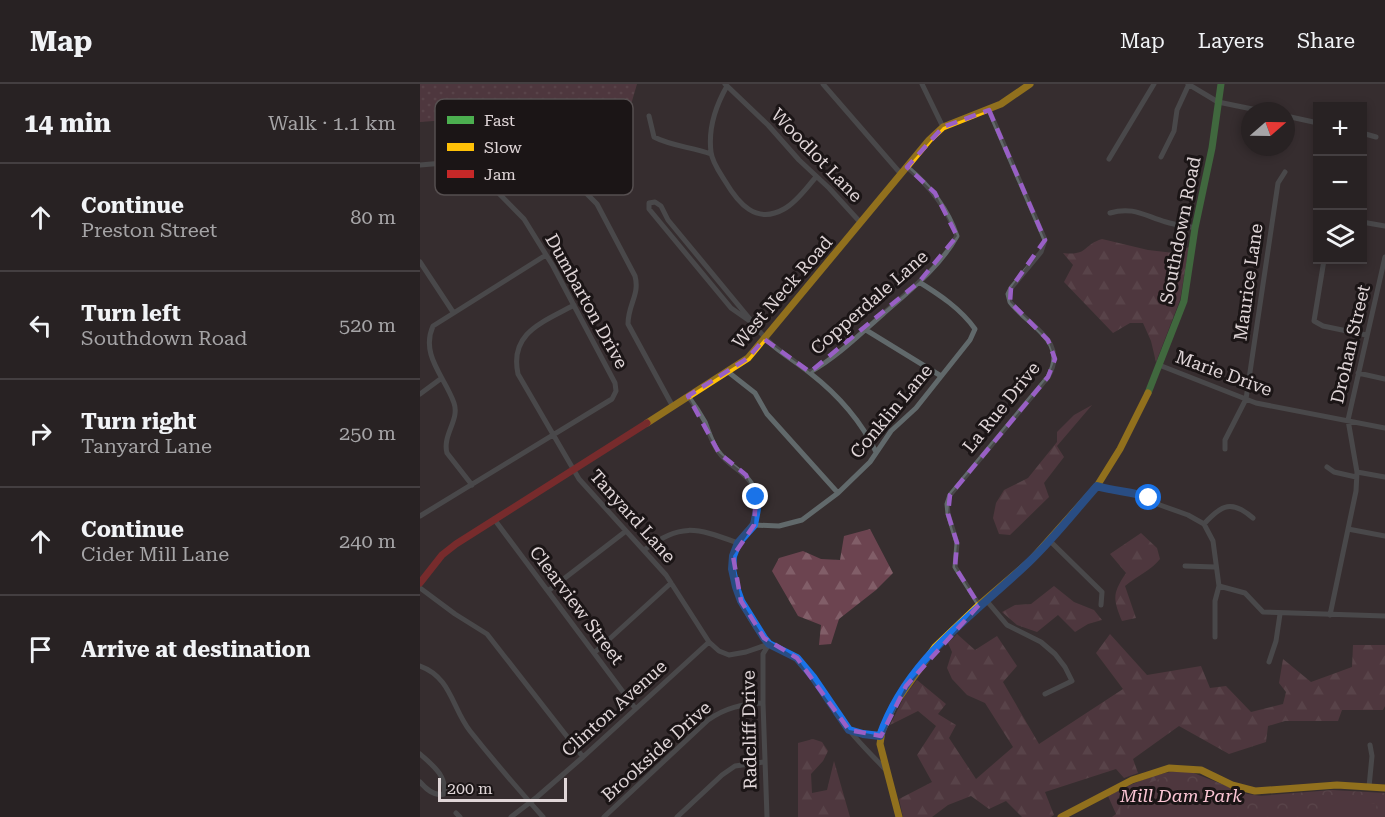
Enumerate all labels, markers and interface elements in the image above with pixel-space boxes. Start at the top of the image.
text: Map [30,25,92,58]
text: Map [1120,29,1165,53]
text: Layers [1198,29,1264,53]
text: Share [1297,29,1355,53]
legend [435,99,633,195]
north arrow [1241,102,1295,156]
map controls [1313,102,1367,264]
button: + [1313,102,1367,156]
street label: Woodlot Lane [767,104,867,206]
text: 14 min [24,108,111,138]
text: Walk · 1.1 km [268,111,396,135]
text: Fast [484,111,515,130]
text: Slow [484,138,522,157]
street label: Southdown Road [1155,154,1205,305]
button: − [1313,156,1367,210]
text: Jam [484,165,516,184]
text: Continue [81,193,184,218]
icon: ahead [24,201,57,234]
text: 80 m [350,205,396,229]
button: layers [1313,210,1367,264]
text: Preston Street [81,218,217,242]
street label: Maurice Lane [1229,222,1267,342]
street label: Dumbarton Drive [541,230,633,372]
street label: West Neck Road [728,231,837,352]
street label: Copperdale Lane [806,245,932,359]
street label: Drohan Street [1326,282,1374,405]
text: Turn left [81,301,181,326]
icon: left [24,309,57,342]
text: 520 m [339,313,396,337]
text: Southdown Road [81,326,247,350]
street label: Marie Drive [1173,346,1275,400]
street label: La Rue Drive [958,357,1044,457]
street label: Conklin Lane [846,360,937,462]
text: Turn right [81,409,196,434]
icon: right [24,417,57,450]
text: 250 m [339,421,396,445]
text: Tanyard Lane [81,434,212,458]
street label: Tanyard Lane [586,465,680,567]
route end [742,483,768,509]
route start [1135,484,1161,510]
text: Continue [81,517,184,542]
icon: ahead [24,525,57,558]
text: 240 m [339,529,396,553]
text: Cider Mill Lane [81,542,229,566]
street label: Clearview Street [526,542,628,669]
icon: arrive [24,633,57,666]
text: Arrive at destination [81,637,310,662]
street label: Clinton Avenue [557,655,671,761]
street label: Radcliff Drive [737,670,761,790]
street label: Brookside Drive [597,696,715,806]
scale bar [438,775,567,802]
text: 200 m [447,779,493,798]
park label: Mill Dam Park [1119,785,1242,806]

